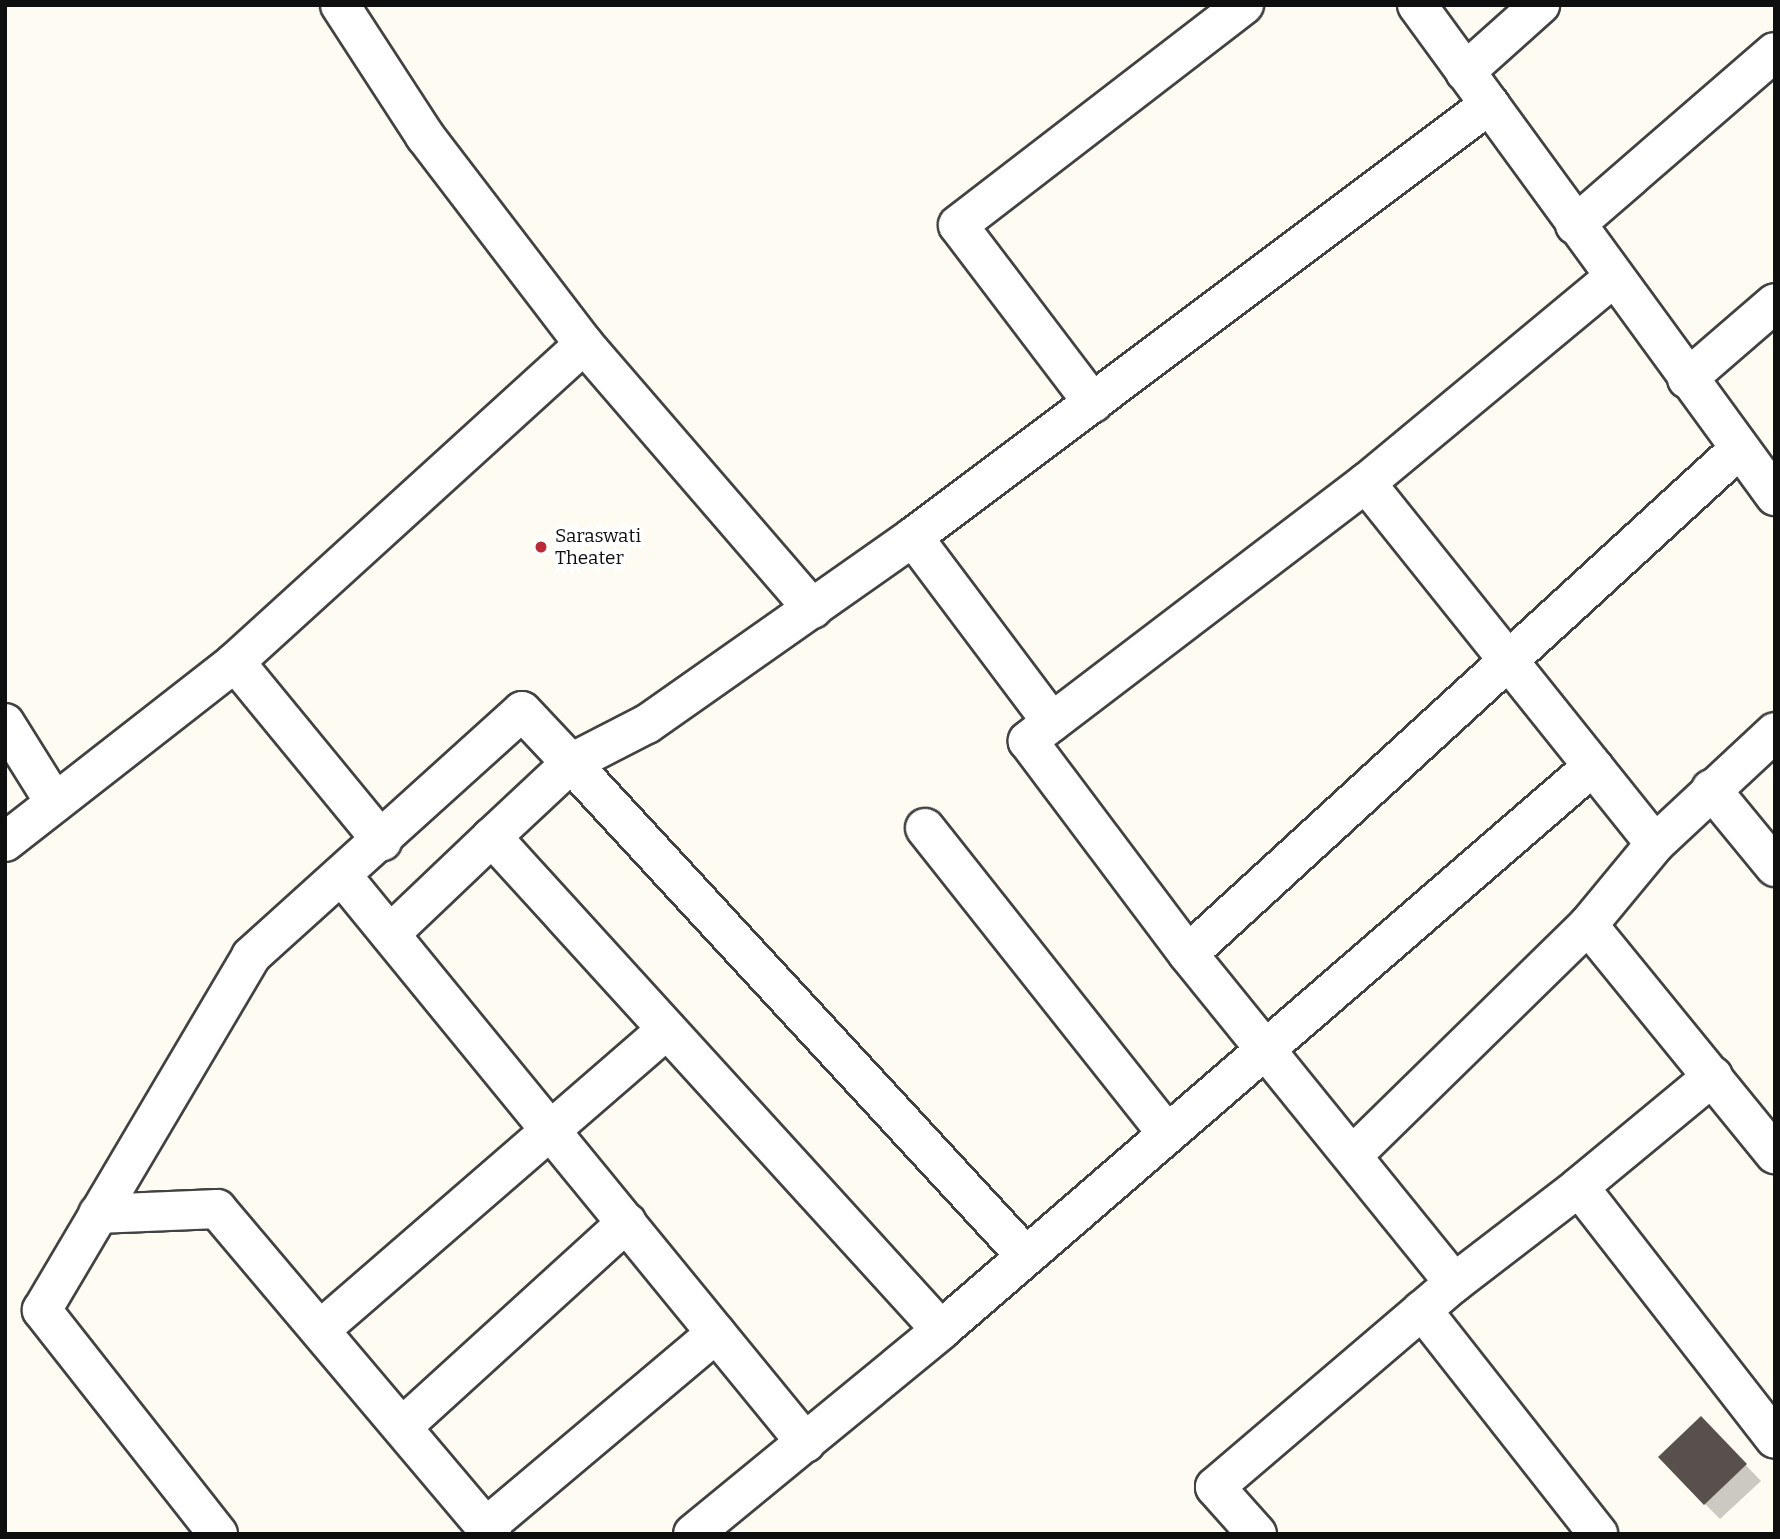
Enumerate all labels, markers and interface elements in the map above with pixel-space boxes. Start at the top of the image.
place label: Saraswati Theater [555,525,641,569]
marker: Saraswati Theater [533,539,549,555]

